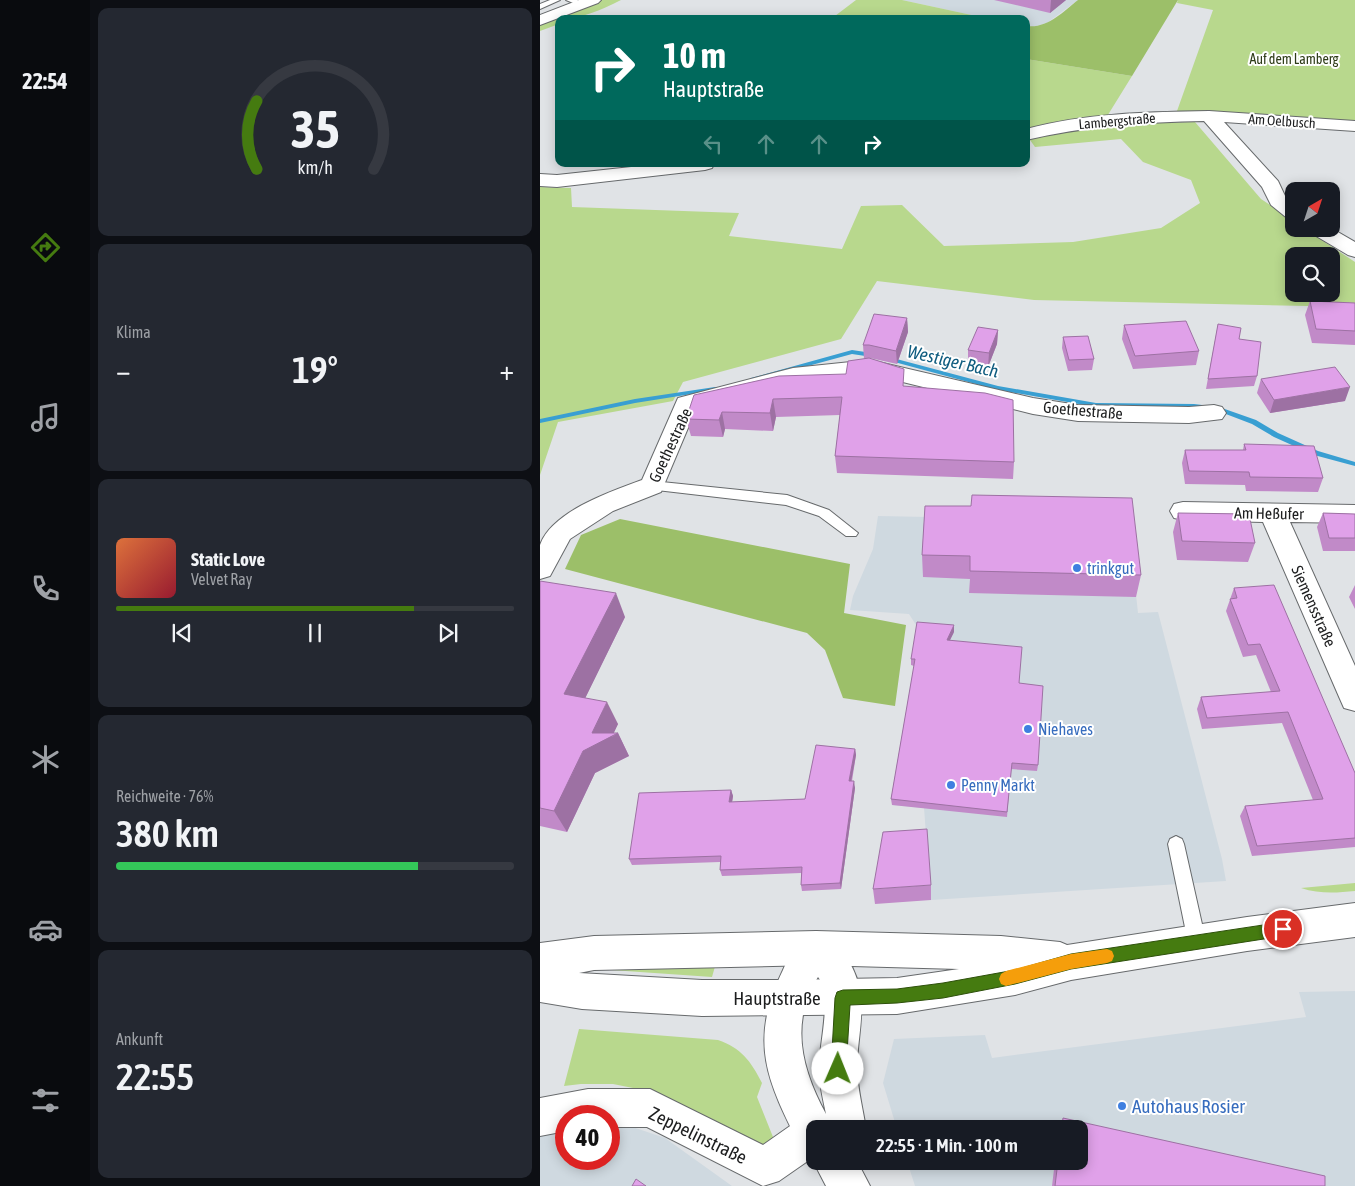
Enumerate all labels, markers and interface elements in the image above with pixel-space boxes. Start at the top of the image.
icon: right [580,35,645,100]
text: 10 m [663,35,726,75]
park label: Auf dem Lamberg [1249,51,1339,67]
text: 22:54 [22,68,68,94]
text: Hauptstraße [663,76,764,102]
text: 35 [291,99,339,159]
street label: Lambergstraße [1078,110,1156,132]
street label: Am Oelbusch [1248,111,1316,131]
icon: left [699,130,727,158]
icon: ahead [752,130,780,158]
icon: ahead [805,130,833,158]
icon: right [858,130,886,158]
text: km/h [297,157,333,178]
north arrow [1285,182,1340,238]
map controls [1285,182,1340,302]
icon: directions [28,230,63,265]
button: search [1285,247,1340,302]
text: Klima [116,323,151,341]
water label: Westiger Bach [905,340,1001,382]
text: 19° [292,348,338,391]
text: − [116,354,131,386]
text: + [499,354,514,386]
street label: Goethestraße [1042,398,1124,422]
icon: music [28,400,63,435]
street label: Goethestraße [645,405,695,485]
street label: Am Heßufer [1234,503,1304,523]
text: Static Love [191,548,265,570]
place label: trinkgut [1087,559,1134,578]
marker: trinkgut [1071,562,1083,574]
street label: Siemensstraße [1288,563,1340,649]
text: Velvet Ray [191,570,252,588]
icon: phone [28,571,63,606]
icon: previous [168,619,196,647]
icon: pause [301,619,329,647]
icon: next [434,619,462,647]
place label: Niehaves [1038,720,1093,738]
marker: Niehaves [1022,723,1034,735]
icon: climate [28,742,63,777]
place label: Penny Markt [961,776,1035,795]
marker: Penny Markt [945,779,957,791]
text: Reichweite · 76% [116,787,213,805]
text: 380 km [116,812,219,855]
pin [1262,908,1304,950]
icon: car [28,912,63,947]
icon: arrive [1269,915,1297,943]
street label: Hauptstraße [733,987,821,1009]
text: Ankunft [116,1030,163,1048]
position arrow [811,1042,863,1094]
text: 22:55 [116,1055,194,1098]
icon: filters [28,1083,63,1118]
place label: Autohaus Rosier [1132,1095,1245,1117]
marker: Autohaus Rosier [1116,1100,1128,1112]
street label: Zeppelinstraße [645,1102,751,1168]
speed limit sign: 40 [555,1105,620,1170]
text: 22:55 · 1 Min. · 100 m [876,1134,1018,1156]

